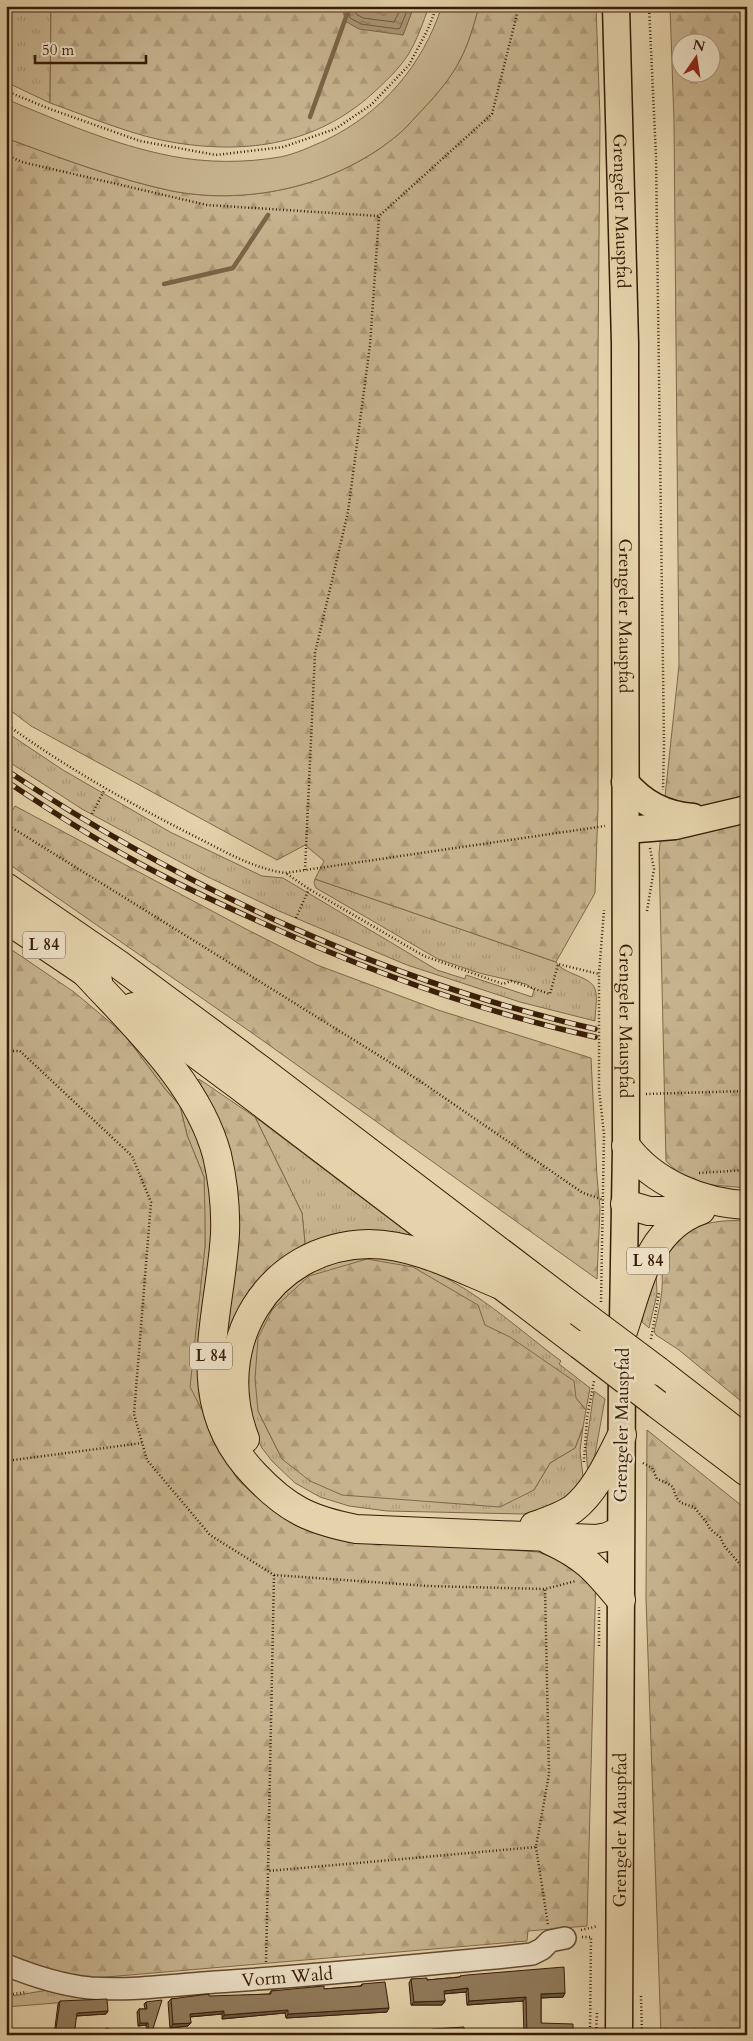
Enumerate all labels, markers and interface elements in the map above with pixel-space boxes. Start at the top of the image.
scale bar [35,32,146,64]
north arrow [670,32,720,82]
text: N [691,35,707,56]
text: 50 m [42,40,74,60]
street label: Grengeler Mauspfad [607,133,636,289]
street label: Grengeler Mauspfad [613,538,638,694]
road number: L 84 [23,932,65,958]
street label: Grengeler Mauspfad [613,943,638,1099]
road number: L 84 [627,1248,669,1274]
road number: L 84 [190,1342,232,1370]
street label: Grengeler Mauspfad [608,1347,636,1503]
street label: Grengeler Mauspfad [607,1752,633,1907]
street label: Vorm Wald [241,1961,334,1993]

